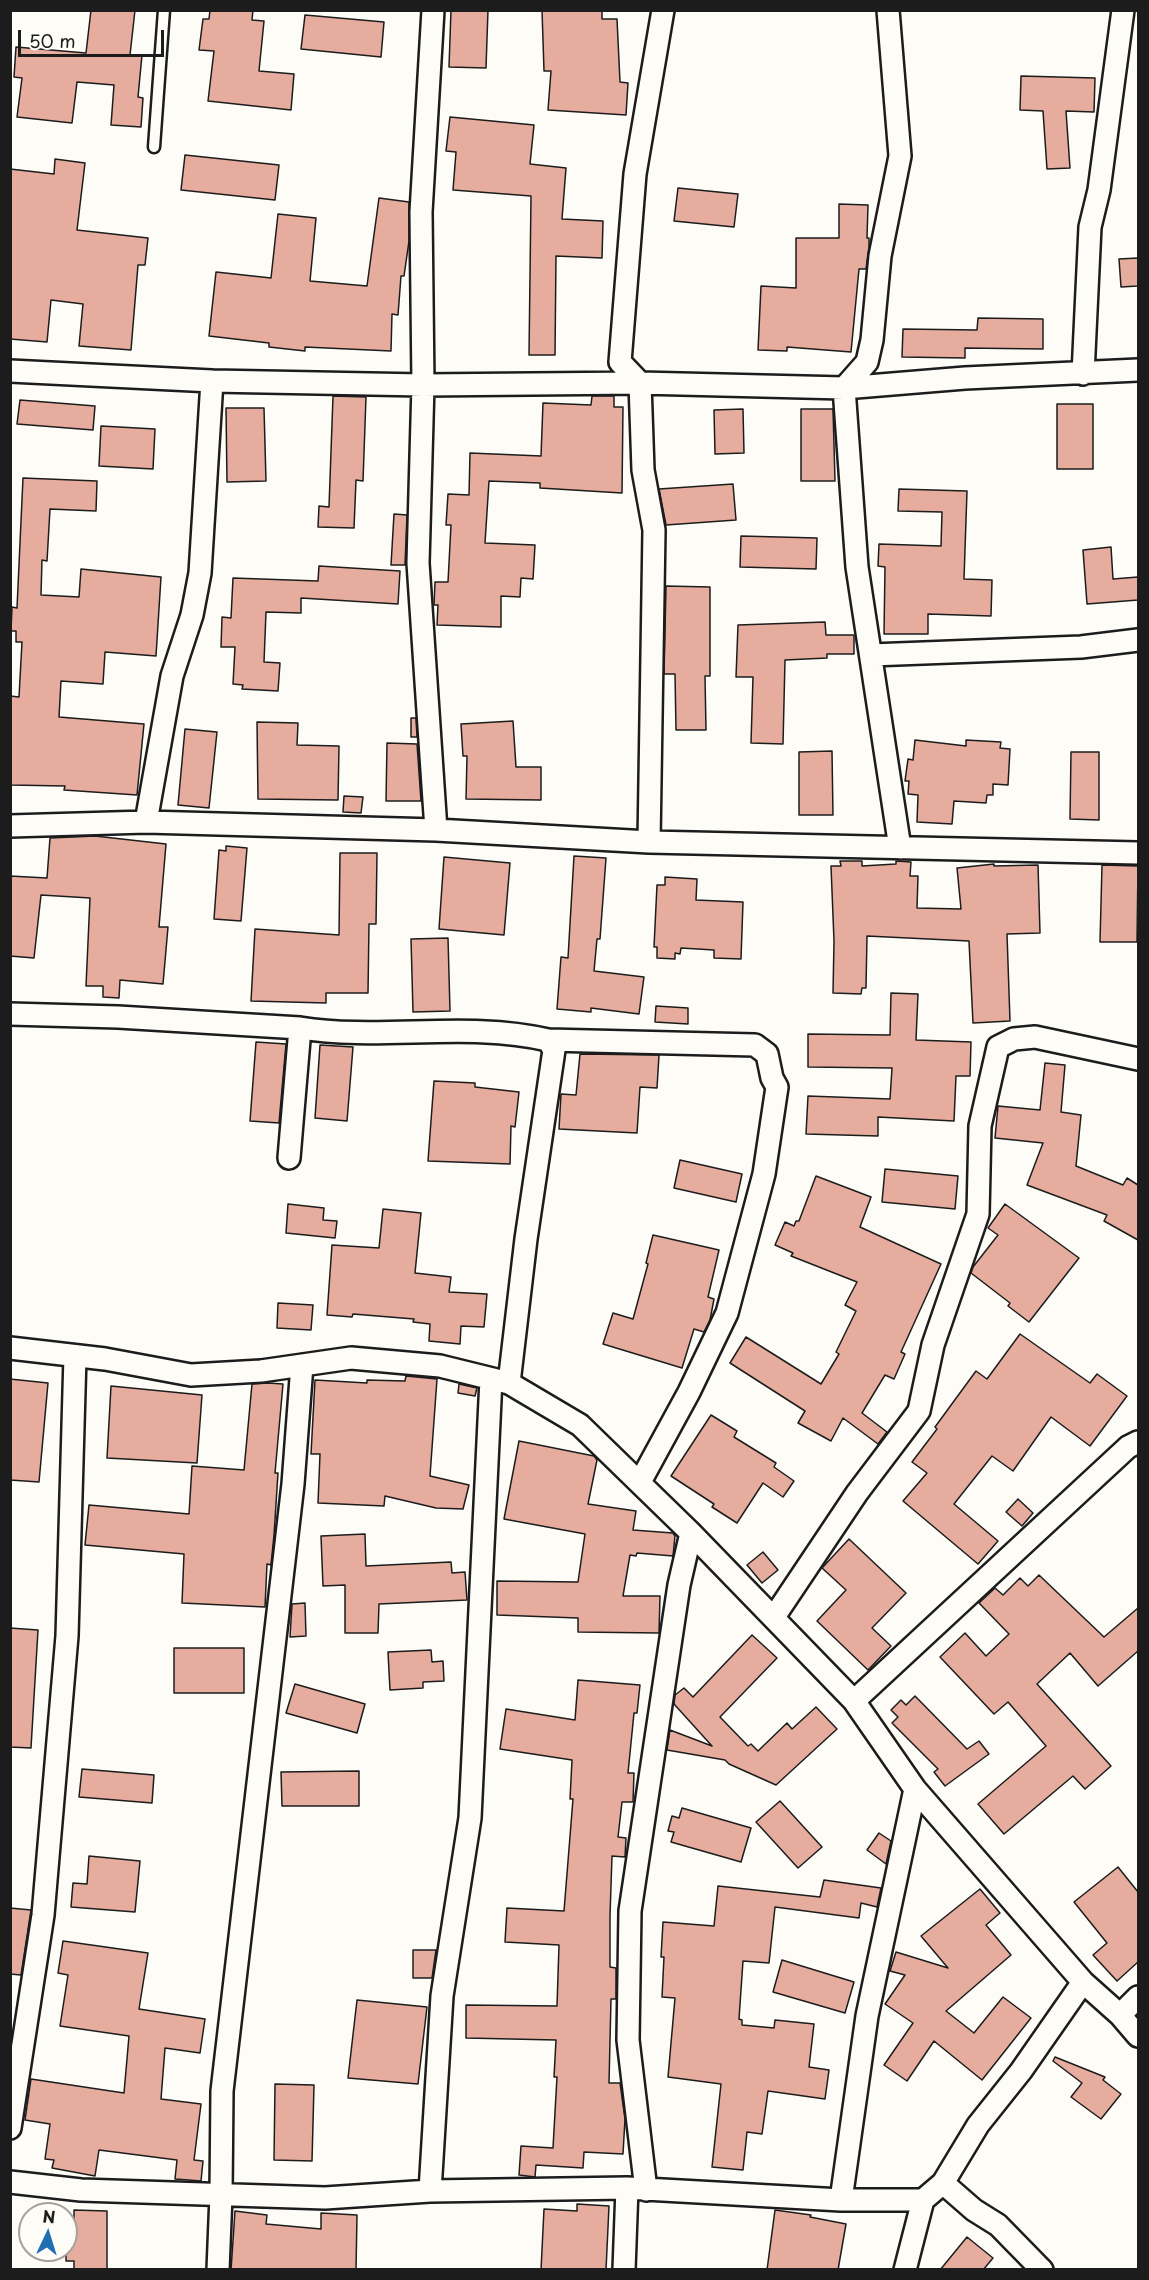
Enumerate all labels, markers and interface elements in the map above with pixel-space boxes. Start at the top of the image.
scale bar [21,18,166,56]
text: 50 m [29,27,76,54]
north arrow [18,2202,78,2262]
text: N [42,2204,56,2228]

